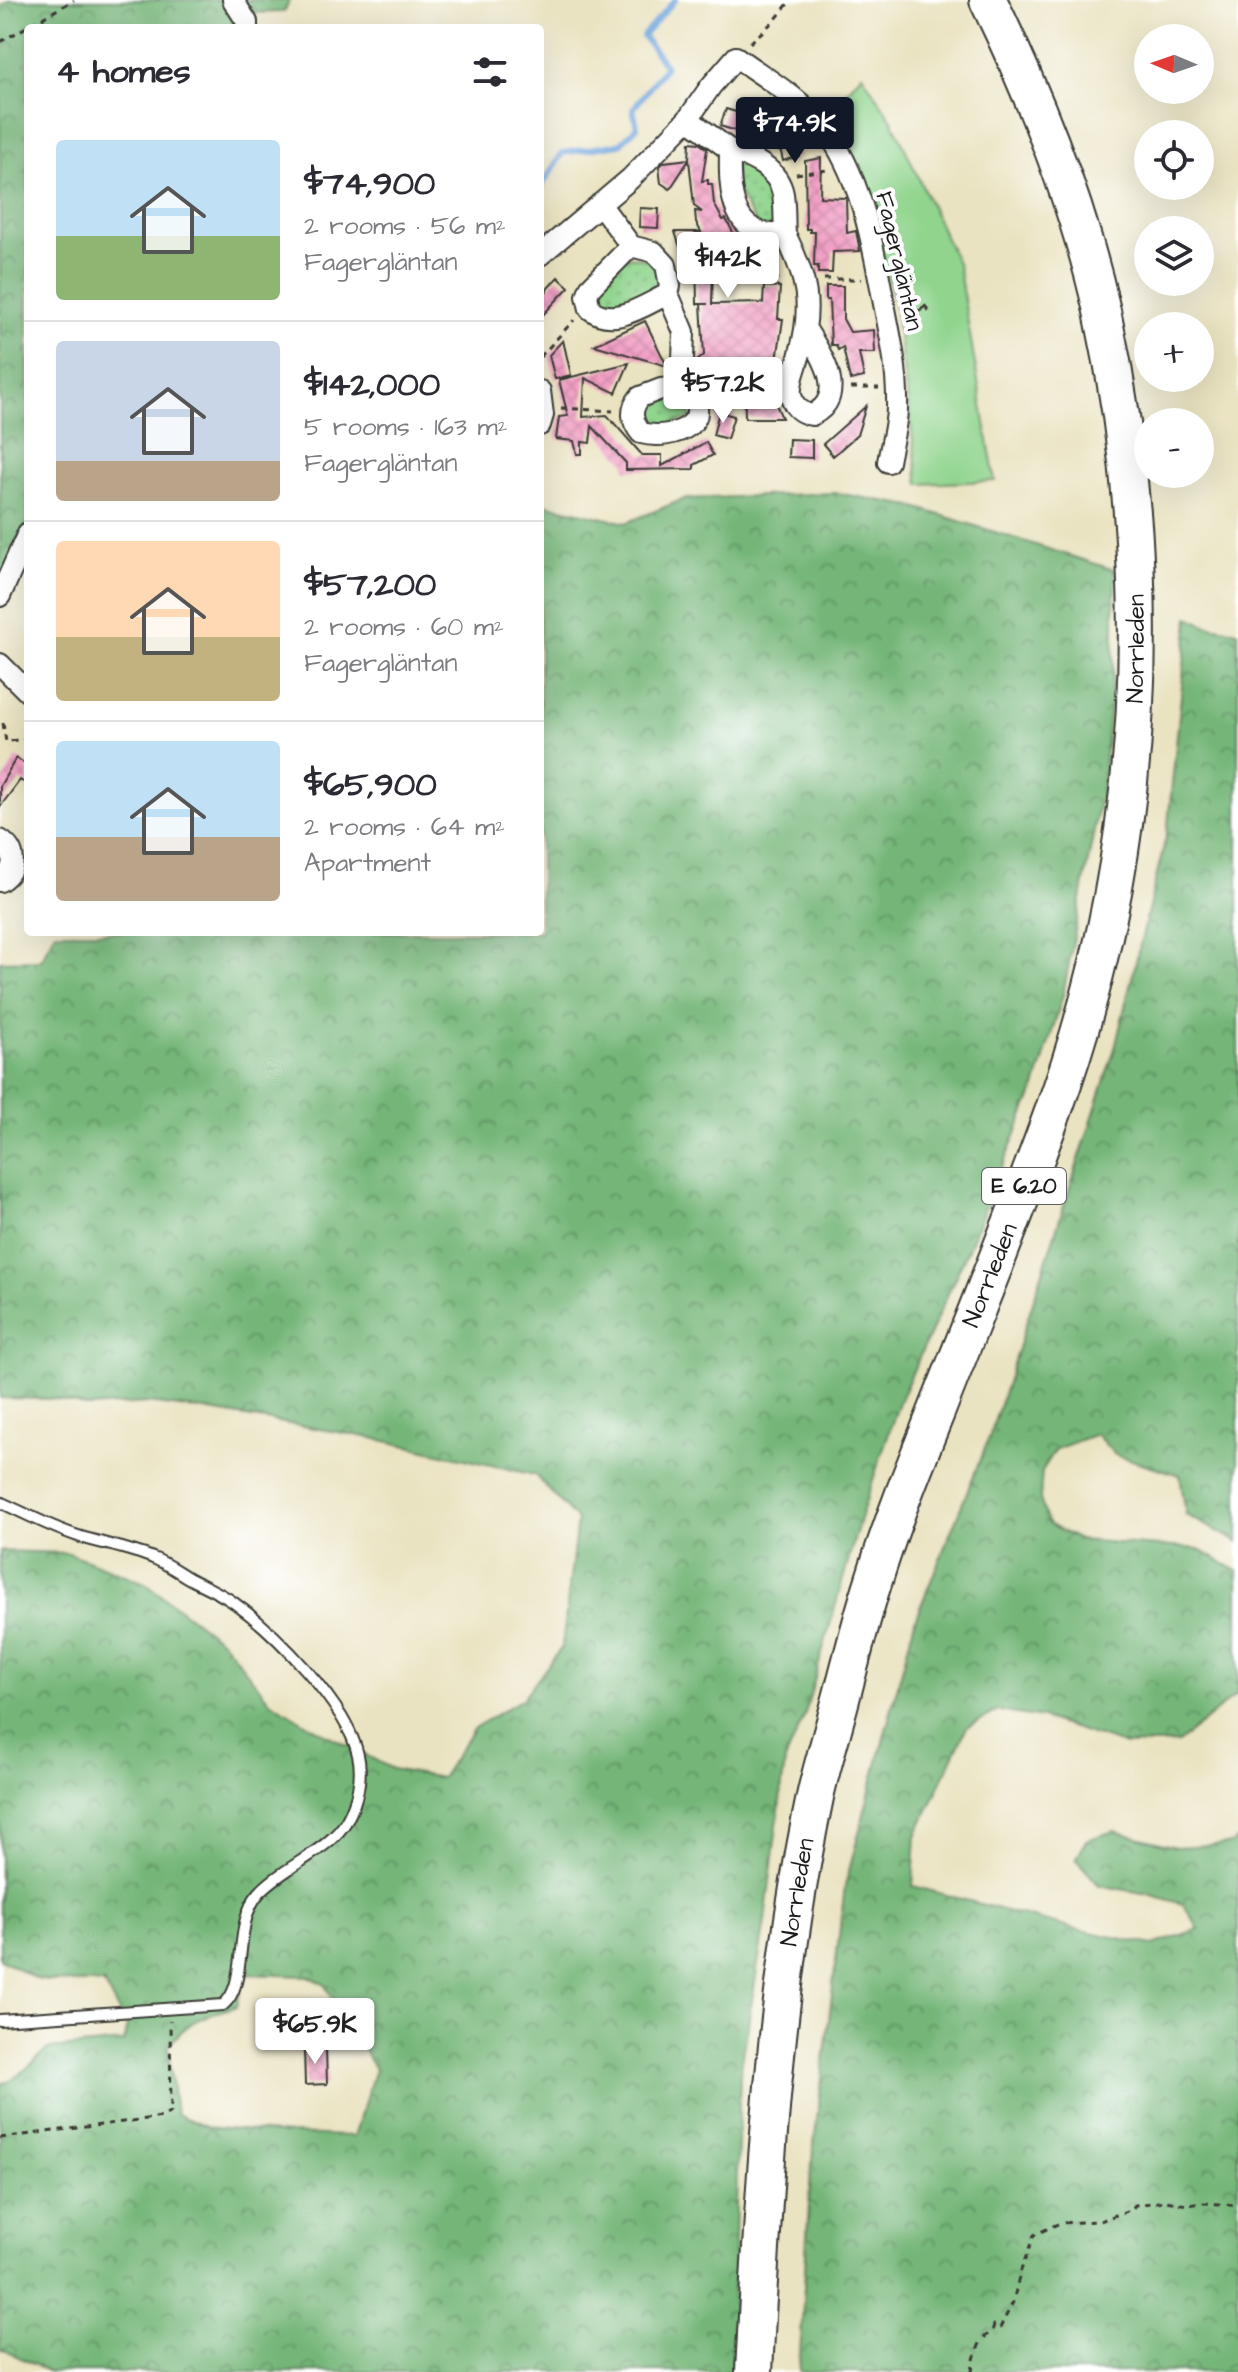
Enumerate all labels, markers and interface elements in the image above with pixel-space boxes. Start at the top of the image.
north arrow [1134,24,1214,104]
map controls [1134,24,1214,488]
text: 4 homes [56,48,191,96]
icon: filters [468,50,512,94]
pin: $74.9K [730,97,860,165]
text: $74.9K [754,105,836,141]
button: locate [1134,120,1214,200]
text: $74,900 [304,160,435,208]
icon: home [120,172,216,268]
street label: Fagergläntan [866,188,932,334]
text: 2 rooms · 56 m² [304,208,506,244]
button: layers [1134,216,1214,296]
pin: $142K [672,232,784,300]
text: $142K [695,240,761,276]
text: Fagergläntan [304,244,458,280]
button: + [1134,312,1214,392]
pin: $57.2K [658,357,788,425]
text: $142,000 [304,361,440,409]
text: $57.2K [681,365,765,401]
icon: home [120,373,216,469]
button: − [1134,408,1214,488]
text: 5 rooms · 163 m² [304,409,507,445]
text: Fagergläntan [304,445,458,481]
text: $57,200 [304,561,436,609]
icon: home [120,573,216,669]
street label: Norrleden [1118,594,1154,704]
text: 2 rooms · 60 m² [304,609,504,645]
text: Fagergläntan [304,645,458,681]
text: $65,900 [304,761,437,809]
icon: home [120,773,216,869]
text: 2 rooms · 64 m² [304,809,505,845]
text: Apartment [304,845,431,881]
road number: E 6.20 [982,1168,1066,1204]
street label: Norrleden [955,1218,1026,1332]
street label: Norrleden [772,1835,823,1949]
pin: $65.9K [250,1998,380,2066]
text: $65.9K [273,2006,357,2042]

